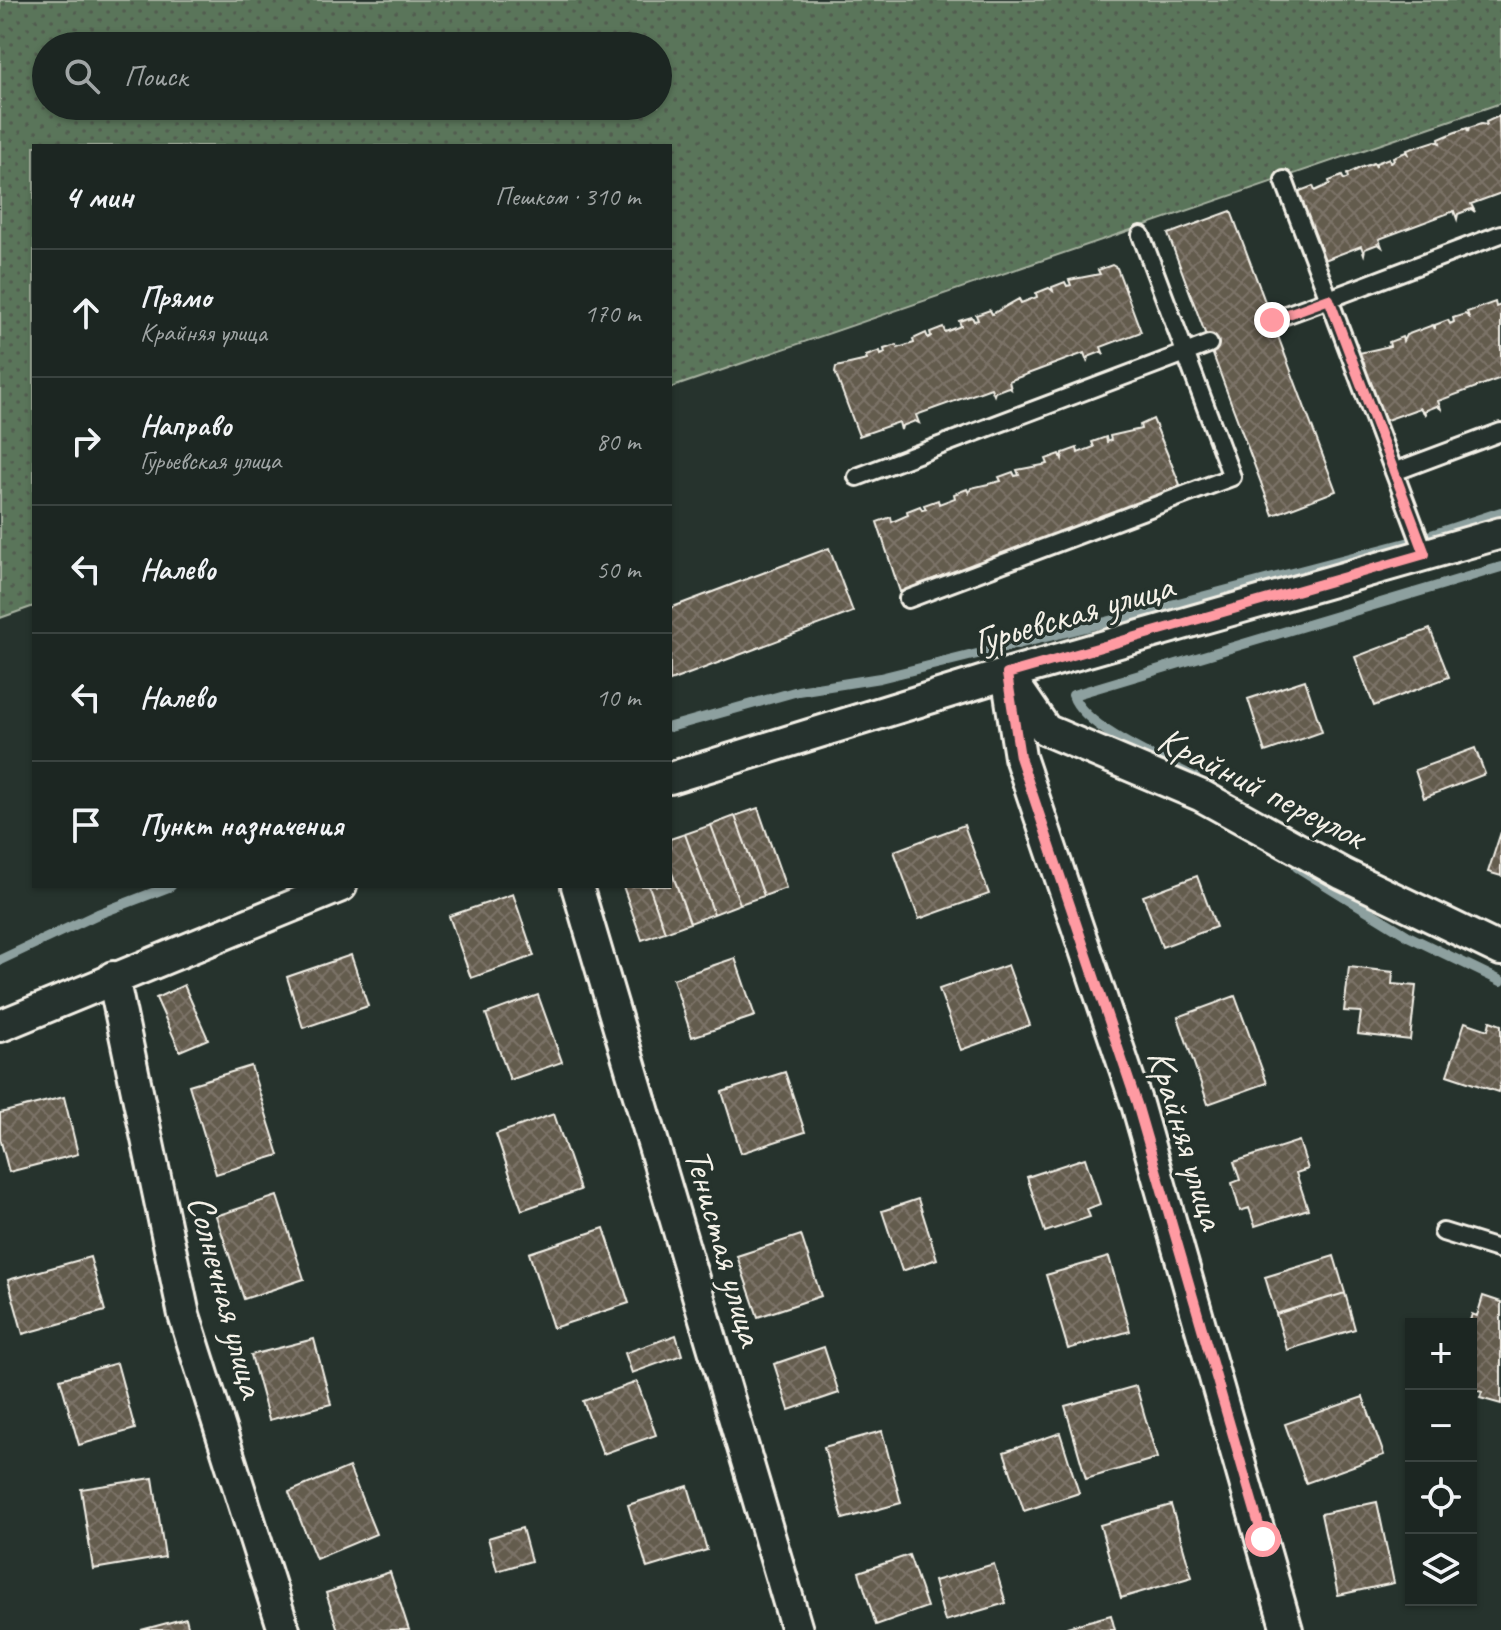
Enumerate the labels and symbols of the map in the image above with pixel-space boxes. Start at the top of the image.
route end [1254,302,1290,338]
street label: Гурьевская улица [967,562,1181,665]
street label: Крайний переулок [1150,715,1377,862]
street label: Крайняя улица [1137,1044,1237,1237]
street label: Тенистая улица [674,1143,776,1353]
street label: Солнечная улица [177,1190,277,1405]
route start [1245,1521,1281,1557]

